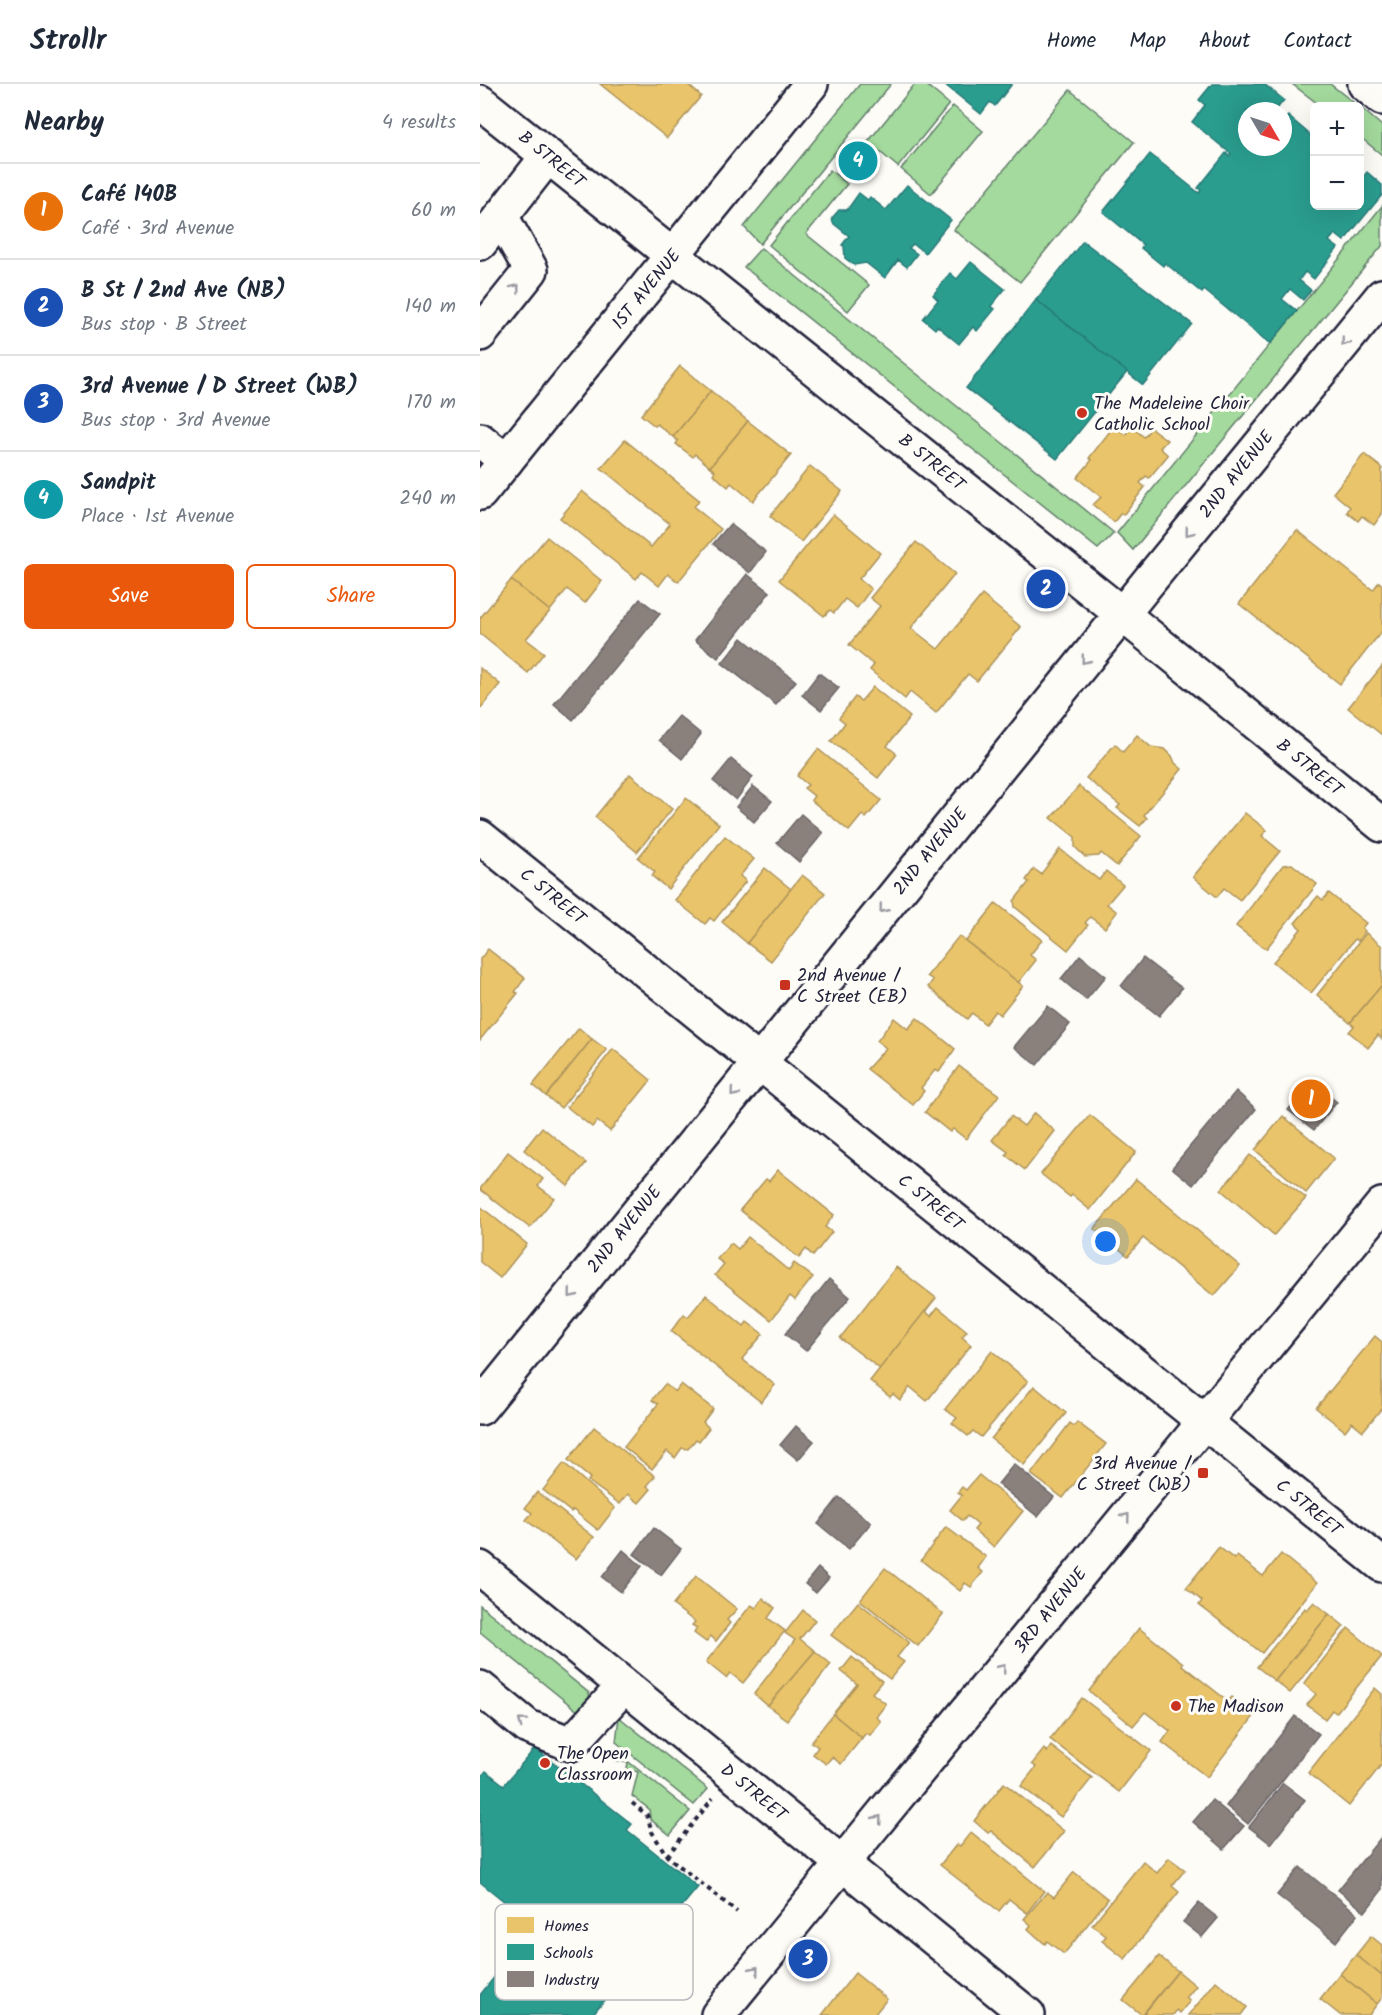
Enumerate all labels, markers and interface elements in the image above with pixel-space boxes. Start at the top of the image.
text: Strollr [30,19,106,64]
text: Home [1047,25,1096,58]
text: Map [1129,25,1166,58]
text: About [1199,25,1250,58]
text: Contact [1283,25,1352,58]
text: Nearby [24,102,104,144]
north arrow [1238,102,1292,156]
map controls [1310,102,1364,210]
button: + [1310,102,1364,156]
text: 4 results [382,107,456,139]
street label: B STREET [511,124,592,197]
pin: 4 [838,138,878,184]
button: − [1310,156,1364,210]
text: Café 140B [81,178,177,213]
text: 1 [40,195,47,227]
text: 60 m [411,195,456,227]
text: Café · 3rd Avenue [81,213,234,245]
street label: 1ST AVENUE [606,243,689,337]
text: B St / 2nd Ave (NB) [81,274,286,309]
one-way arrow [509,284,520,295]
text: 2 [38,291,49,323]
text: 140 m [405,291,456,323]
text: Bus stop · B Street [81,309,247,341]
one-way arrow [1341,335,1352,346]
text: 3rd Avenue / D Street (WB) [81,370,358,405]
text: 3 [38,387,49,419]
text: 170 m [407,387,456,419]
place label: The Madeleine Choir Catholic School [1094,390,1250,440]
text: Bus stop · 3rd Avenue [81,405,270,437]
marker: The Madeleine Choir Catholic School [1075,406,1089,420]
street label: 2ND AVENUE [1193,424,1282,525]
street label: B STREET [891,427,972,500]
text: Sandpit [81,466,156,501]
text: 4 [38,483,49,515]
text: 240 m [399,483,456,515]
text: Place · 1st Avenue [81,501,234,533]
one-way arrow [1185,526,1196,537]
button: Save [24,564,234,629]
button: Share [246,564,456,629]
pin: 2 [1026,566,1066,612]
one-way arrow [1081,653,1092,664]
street label: B STREET [1269,732,1350,805]
street label: 2ND AVENUE [887,801,976,902]
street label: C STREET [512,861,593,934]
one-way arrow [879,902,890,913]
place label: 2nd Avenue / C Street (EB) [797,962,908,1012]
marker: 2nd Avenue / C Street (EB) [778,978,792,992]
pin: 1 [1292,1076,1330,1122]
one-way arrow [730,1086,741,1097]
street label: C STREET [890,1167,971,1240]
street label: 2ND AVENUE [581,1179,670,1280]
your location [1091,1227,1120,1256]
one-way arrow [568,1287,579,1298]
place label: 3rd Avenue / C Street (WB) [1077,1450,1193,1500]
marker: 3rd Avenue / C Street (WB) [1196,1466,1210,1480]
street label: C STREET [1268,1472,1349,1545]
one-way arrow [1118,1513,1129,1524]
street label: 3RD AVENUE [1007,1561,1095,1661]
one-way arrow [995,1664,1006,1675]
place label: The Madison [1188,1693,1284,1722]
marker: The Madison [1169,1699,1183,1713]
one-way arrow [518,1718,529,1729]
place label: The Open Classroom [557,1740,633,1790]
marker: The Open Classroom [538,1756,552,1770]
street label: D STREET [713,1757,794,1830]
one-way arrow [871,1815,882,1826]
legend [495,1904,693,2000]
text: Homes [544,1914,589,1939]
pin: 3 [788,1936,828,1982]
text: Schools [544,1941,594,1966]
one-way arrow [747,1966,758,1977]
text: Industry [544,1968,599,1993]

